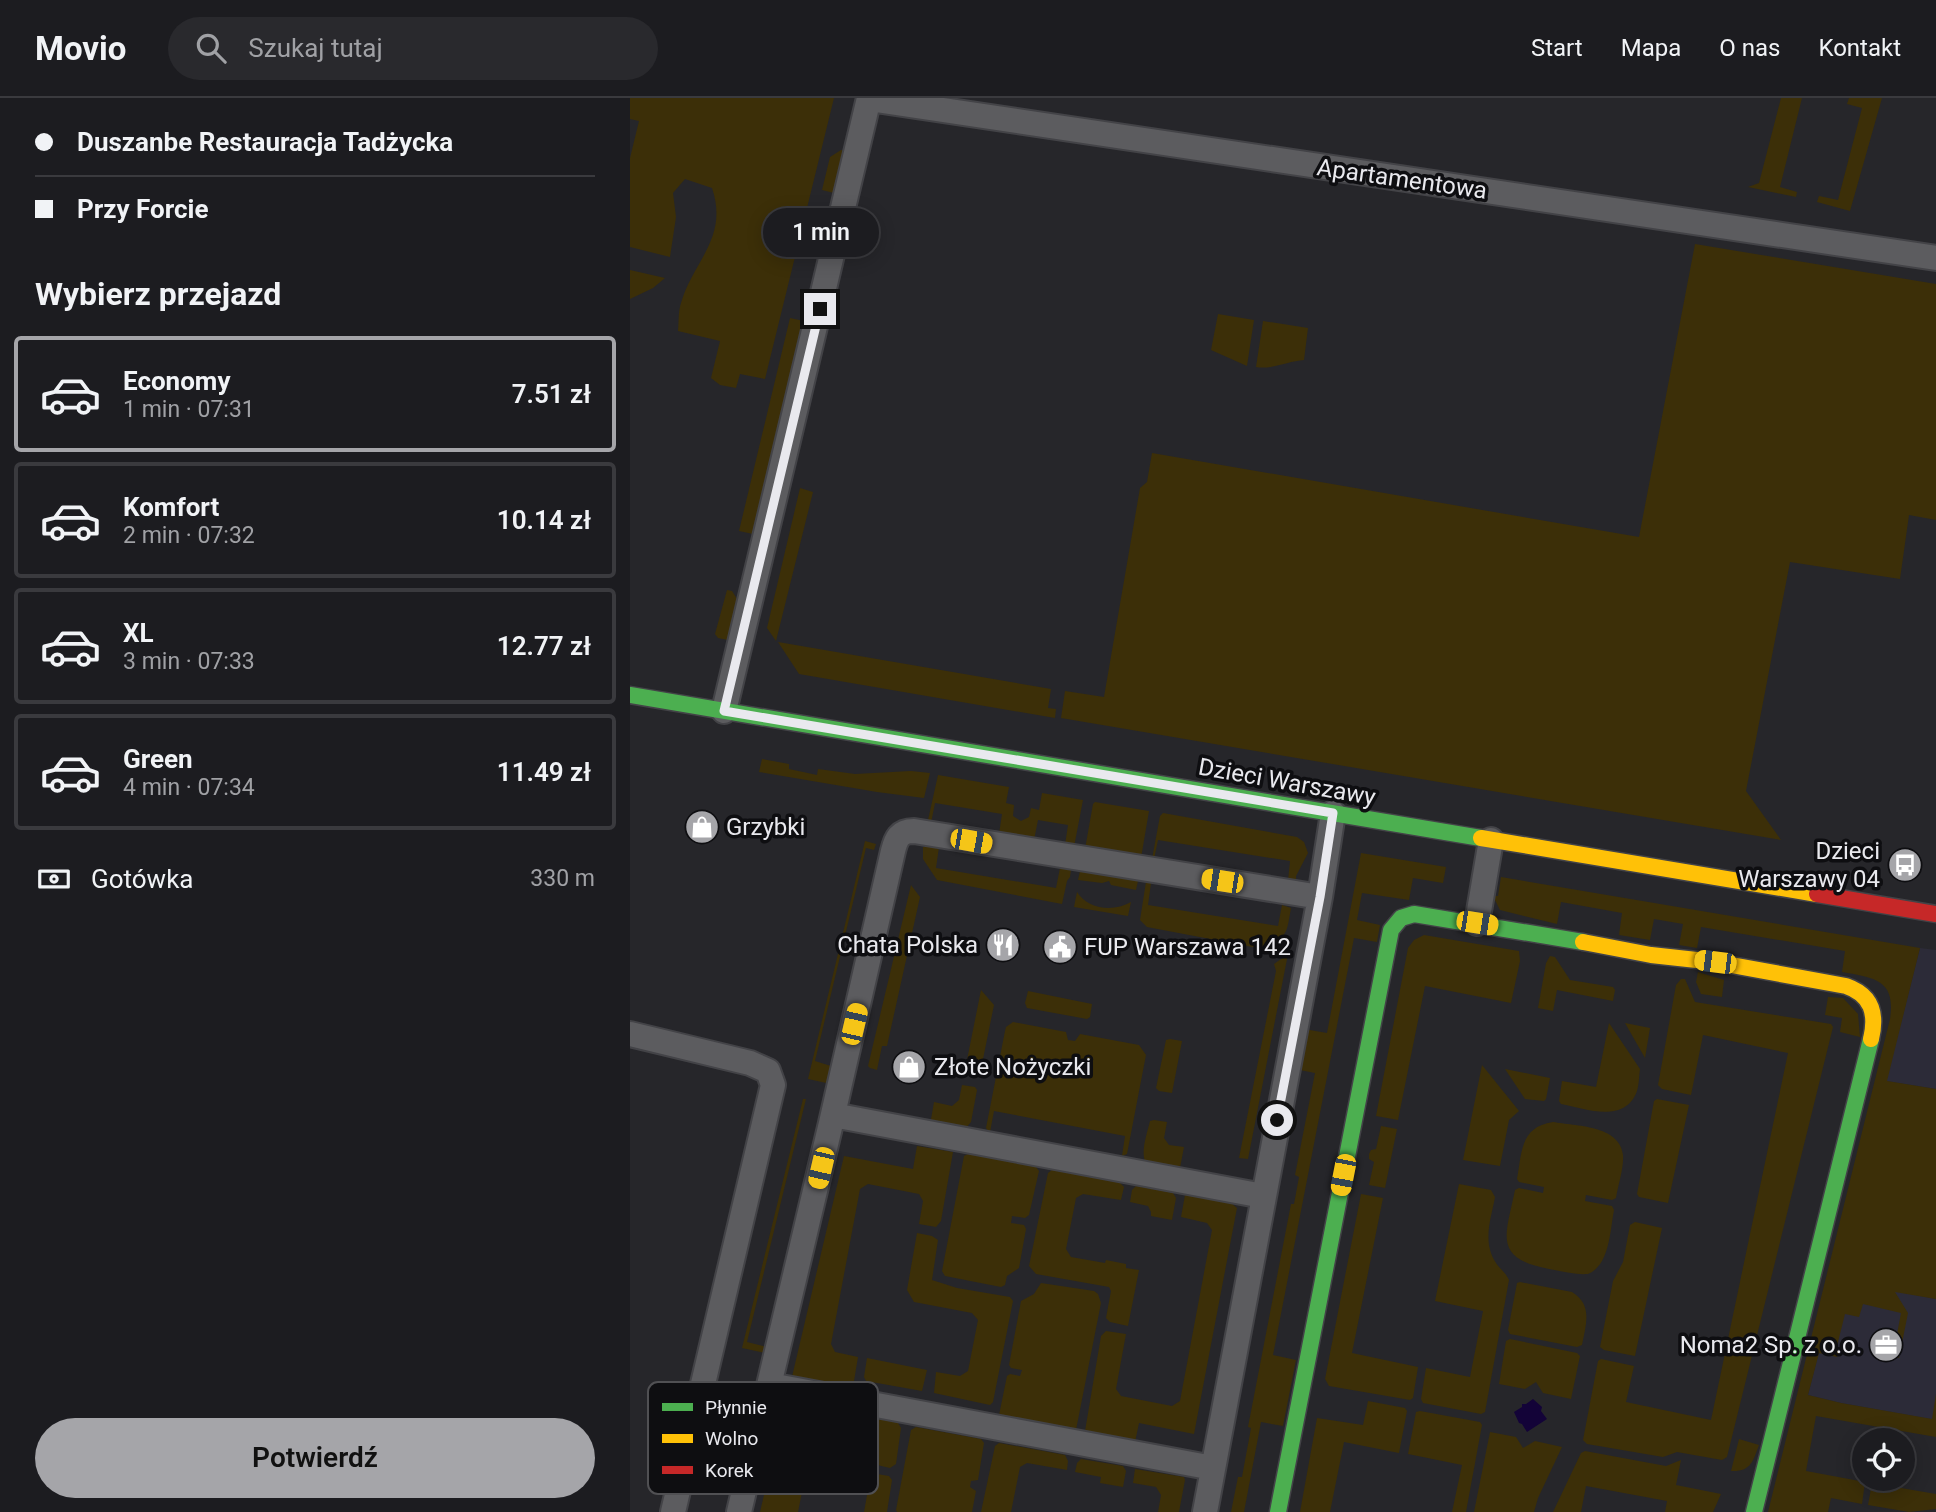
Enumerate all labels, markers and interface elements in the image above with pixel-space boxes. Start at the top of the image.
search box [168,17,658,80]
text: Movio [35,29,126,68]
icon: search [192,29,230,67]
text: Szukaj tutaj [248,33,383,63]
text: Start [1531,34,1583,62]
text: Mapa [1621,34,1681,62]
text: O nas [1719,34,1780,62]
text: Kontakt [1818,34,1901,62]
text: Duszanbe Restauracja Tadżycka [77,127,453,157]
street label: Apartamentowa [1315,153,1489,205]
text: Przy Forcie [77,194,209,224]
callout: 1 min [762,208,878,256]
text: 1 min [792,219,850,246]
text: Wybierz przejazd [35,275,281,313]
route end [804,293,836,325]
icon: car [39,363,102,426]
text: Economy [123,366,230,396]
text: 7.51 zł [512,379,591,409]
text: 1 min · 07:31 [123,396,255,423]
icon: car [39,489,102,552]
text: Komfort [123,492,219,522]
text: 10.14 zł [497,505,591,535]
text: 2 min · 07:32 [123,522,255,549]
icon: car [39,615,102,678]
text: XL [123,618,154,648]
text: 12.77 zł [497,631,591,661]
text: 3 min · 07:33 [123,648,255,675]
icon: car [39,741,102,804]
text: Green [123,744,193,774]
street label: Dzieci Warszawy [1196,753,1378,811]
text: 11.49 zł [497,757,591,787]
text: 4 min · 07:34 [123,774,255,801]
shop icon: Grzybki [683,808,721,846]
place label: Grzybki [726,813,805,841]
car [949,827,994,855]
place label: Dzieci Warszawy 04 [1738,837,1880,893]
bus stop icon: Dzieci Warszawy 04 [1886,846,1924,884]
icon: cash [35,860,73,898]
text: Gotówka [91,864,193,894]
text: 330 m [530,865,595,892]
car [1200,867,1245,895]
car [1455,909,1500,937]
restaurant icon: Chata Polska [984,926,1022,964]
public building icon: FUP Warszawa 142 [1041,928,1079,966]
place label: Chata Polska [837,931,978,959]
place label: FUP Warszawa 142 [1084,933,1291,961]
car [1693,949,1738,975]
car [840,1001,869,1047]
shop icon: Złote Nożyczki [890,1048,928,1086]
place label: Złote Nożyczki [934,1053,1091,1081]
route start [1261,1104,1293,1136]
car [807,1145,836,1191]
car [1329,1152,1358,1198]
office icon: Noma2 Sp. z o.o. [1867,1326,1905,1364]
place label: Noma2 Sp. z o.o. [1680,1331,1862,1359]
legend [648,1382,878,1494]
text: Płynnie [705,1396,767,1419]
button: Potwierdź [35,1418,595,1498]
text: Wolno [705,1427,758,1450]
map controls [1852,1428,1915,1491]
button: locate [1852,1428,1915,1491]
text: Korek [705,1459,754,1482]

